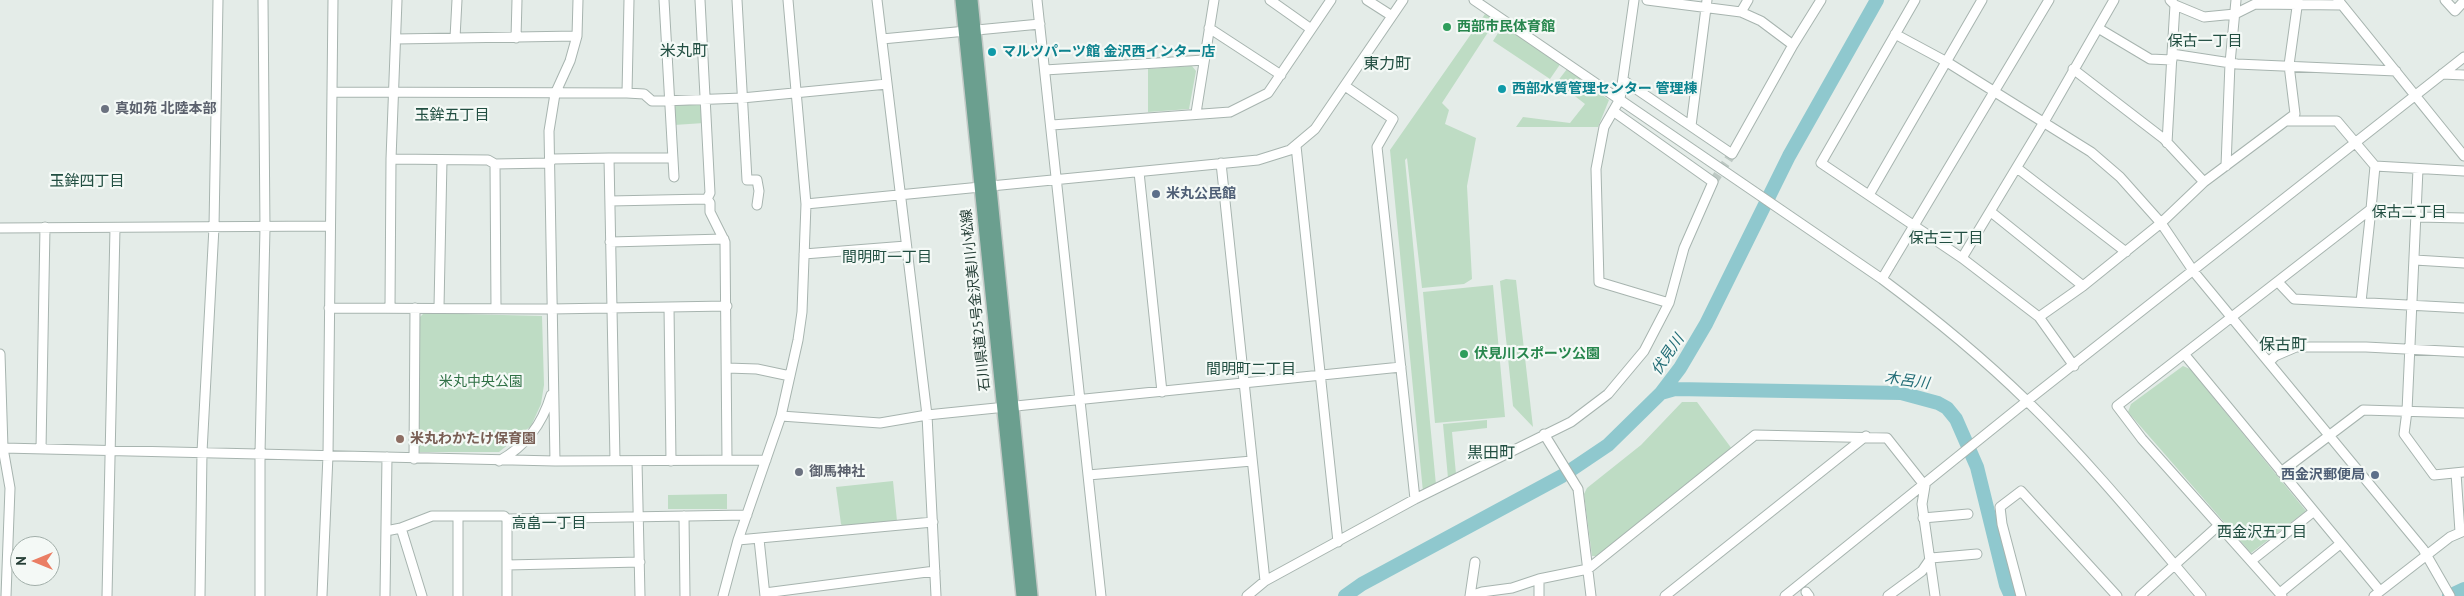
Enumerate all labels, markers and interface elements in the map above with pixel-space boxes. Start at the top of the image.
place label: 西部市民体育館 [1457,19,1555,35]
marker: 西部市民体育館 [1441,21,1453,33]
district label: 保古一丁目 [2168,33,2242,51]
district label: 米丸町 [660,41,708,61]
place label: マルツパーツ館 金沢西インター店 [1002,44,1216,60]
marker: マルツパーツ館 金沢西インター店 [986,46,998,58]
district label: 東力町 [1363,54,1411,74]
place label: 西部水質管理センター 管理棟 [1512,81,1698,97]
marker: 西部水質管理センター 管理棟 [1496,83,1508,95]
place label: 真如苑 北陸本部 [115,101,217,117]
marker: 真如苑 北陸本部 [99,103,111,115]
district label: 玉鉾五丁目 [415,107,489,125]
district label: 玉鉾四丁目 [50,173,124,191]
place label: 米丸公民館 [1166,186,1236,202]
marker: 米丸公民館 [1150,188,1162,200]
district label: 保古二丁目 [2372,204,2446,222]
street label: 石川県道25号金沢美川小松線 [958,208,994,392]
district label: 保古三丁目 [1909,230,1983,248]
district label: 間明町一丁目 [842,249,932,267]
water label: 伏見川 [1648,331,1688,379]
district label: 保古町 [2259,335,2307,355]
place label: 伏見川スポーツ公園 [1474,346,1600,362]
marker: 伏見川スポーツ公園 [1458,348,1470,360]
district label: 間明町二丁目 [1206,361,1296,379]
water label: 木呂川 [1883,369,1931,393]
park label: 米丸中央公園 [439,374,523,390]
place label: 米丸わかたけ保育園 [410,431,536,447]
marker: 米丸わかたけ保育園 [394,433,406,445]
district label: 黒田町 [1467,443,1515,463]
place label: 御馬神社 [809,464,865,480]
marker: 御馬神社 [793,466,805,478]
place label: 西金沢郵便局 [2281,467,2365,483]
marker: 西金沢郵便局 [2369,469,2381,481]
district label: 高畠一丁目 [512,515,586,533]
district label: 西金沢五丁目 [2217,524,2307,542]
north arrow [10,536,60,586]
text: N [12,556,30,566]

